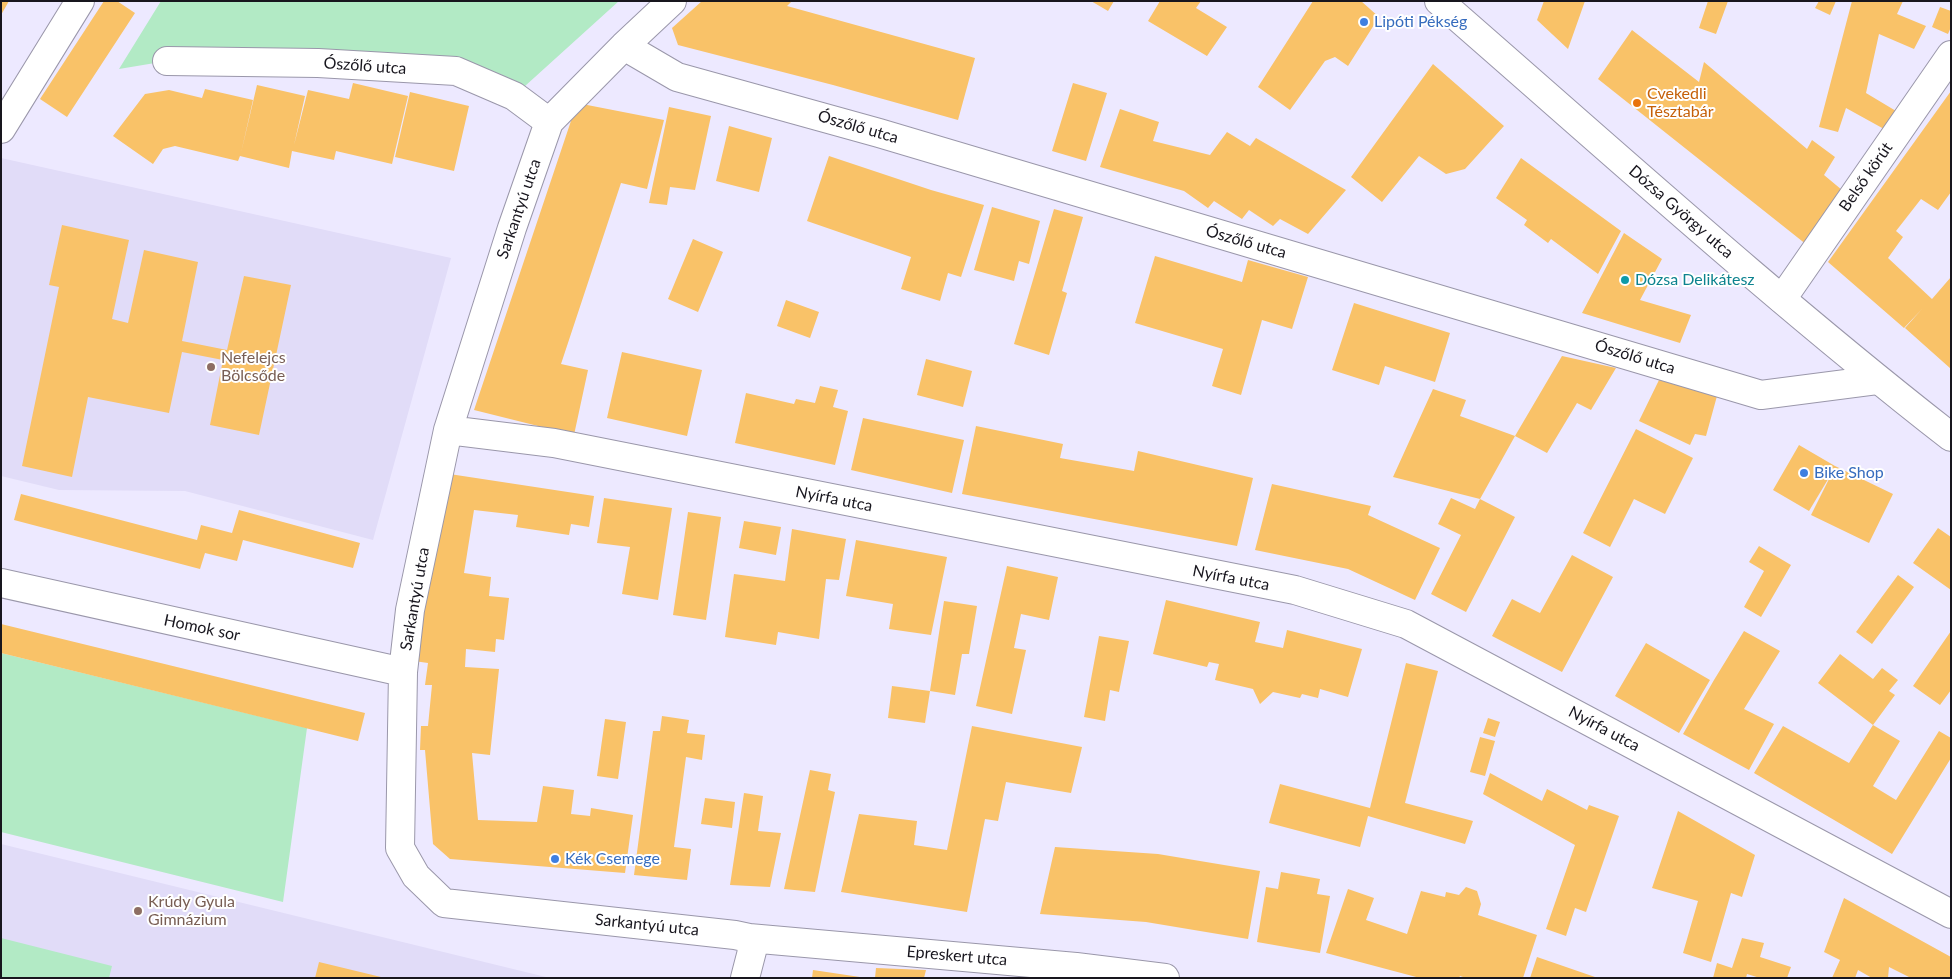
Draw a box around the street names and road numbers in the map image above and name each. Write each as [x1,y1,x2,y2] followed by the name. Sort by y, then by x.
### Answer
[323,54,407,78] street label: Ószőlő utca
[816,106,900,148] street label: Ószőlő utca
[1835,139,1897,215] street label: Belső körút
[493,156,545,262] street label: Sarkantyú utca
[1625,161,1737,263] street label: Dózsa György utca
[1204,221,1288,263] street label: Ószőlő utca
[1593,336,1677,378] street label: Ószőlő utca
[794,482,874,516] street label: Nyírfa utca
[396,546,434,652] street label: Sarkantyú utca
[1191,561,1271,595] street label: Nyírfa utca
[162,611,242,645] street label: Homok sor
[1565,702,1643,756] street label: Nyírfa utca
[594,910,700,940] street label: Sarkantyú utca
[906,942,1008,970] street label: Epreskert utca

